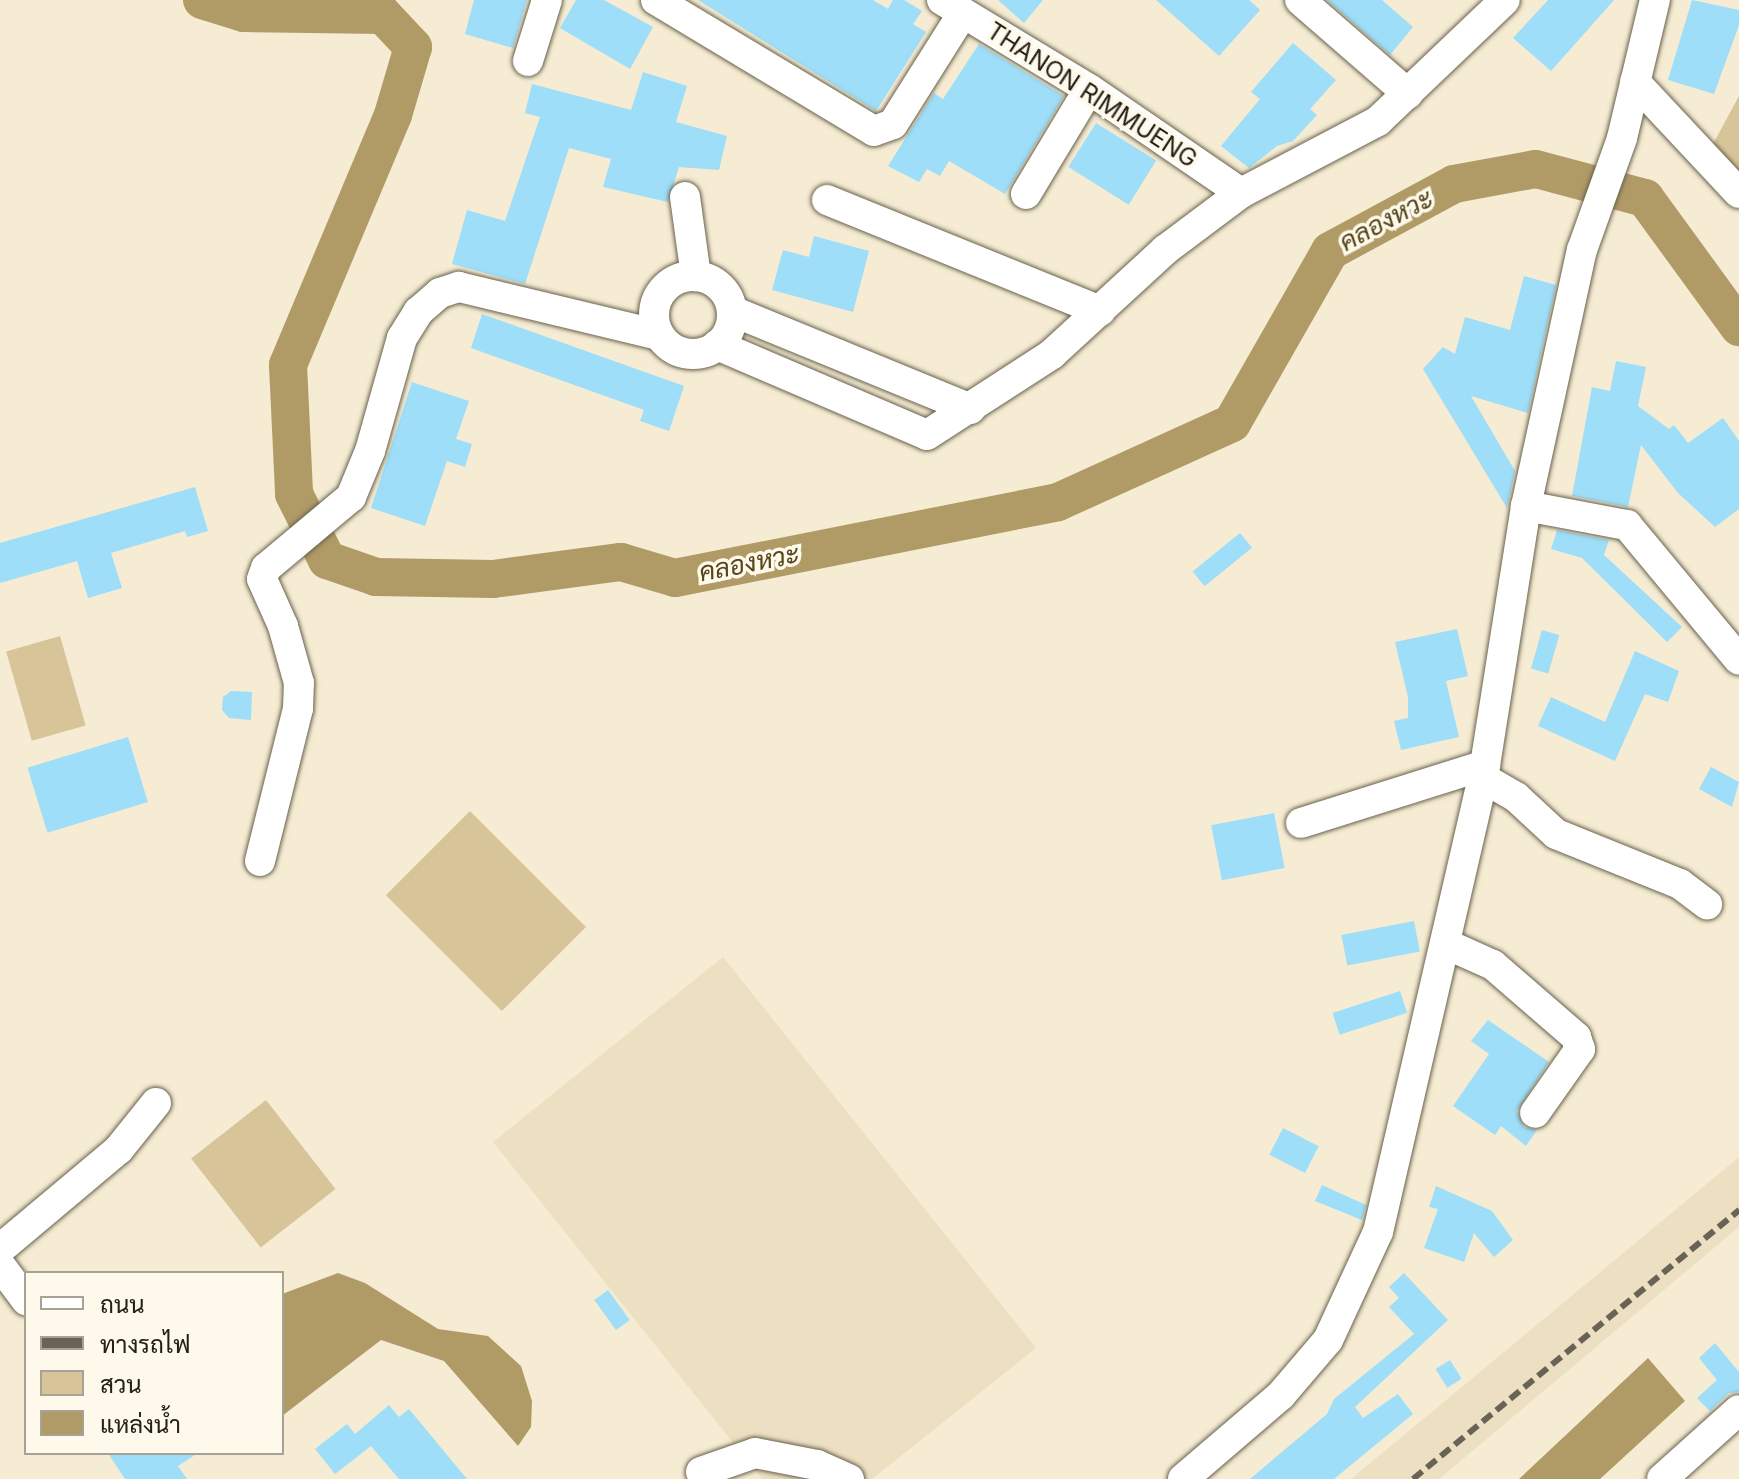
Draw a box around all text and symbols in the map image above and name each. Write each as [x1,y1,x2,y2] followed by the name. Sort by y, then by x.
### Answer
[982,16,1202,174] street label: THANON RIMMUENG
[1334,182,1438,258] water label: คลองหวะ
[696,538,802,588] water label: คลองหวะ
[24,1271,284,1455] legend
[100,1290,145,1319] text: ถนน
[100,1330,191,1359] text: ทางรถไฟ
[100,1370,142,1399] text: สวน
[100,1410,181,1439] text: แหล่งน้ำ

